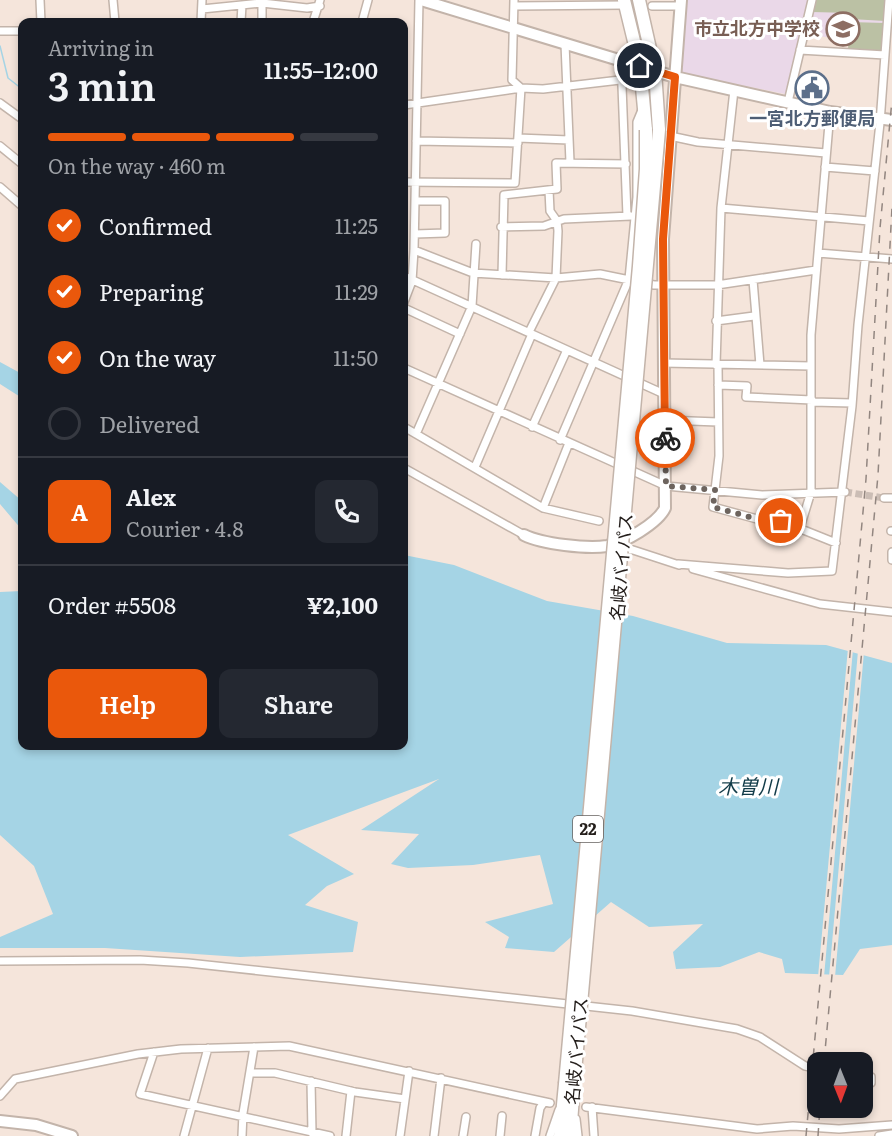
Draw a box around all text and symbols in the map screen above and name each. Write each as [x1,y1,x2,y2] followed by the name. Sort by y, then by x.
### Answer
[825,11,861,47] school or university icon: 市立北方中学校
[694,14,820,41] place label: 市立北方中学校
[48,32,154,62] text: Arriving in
[614,40,665,91] pin
[623,49,656,82] icon: home
[264,53,378,86] text: 11:55–12:00
[48,55,156,113] text: 3 min
[794,70,830,106] public building icon: 一宮北方郵便局
[749,104,875,131] place label: 一宮北方郵便局
[48,150,226,180] text: On the way · 460 m
[48,209,81,242] icon: check
[99,209,212,242] text: Confirmed
[335,210,378,240] text: 11:25
[48,275,81,308] icon: check
[99,275,203,308] text: Preparing
[335,276,378,306] text: 11:29
[48,341,81,374] icon: check
[99,341,216,374] text: On the way
[333,342,378,372] text: 11:50
[99,407,200,440] text: Delivered
[635,408,695,468] courier
[649,422,682,455] icon: bike
[126,480,176,513] text: Alex
[315,480,378,543] button: phone
[71,495,88,528] text: A
[755,495,806,546] pin
[764,504,797,537] icon: bag
[602,512,639,622] street label: 名岐バイパス
[126,513,243,543] text: Courier · 4.8
[48,588,176,621] text: Order #5508
[306,588,378,621] text: ¥2,100
[48,669,207,738] button: Help
[219,669,378,738] button: Share
[718,770,780,800] water label: 木曽川
[573,816,603,842] road number: 22
[557,996,594,1106] street label: 名岐バイパス
[807,1052,873,1118] north arrow
[807,1052,873,1118] map controls

